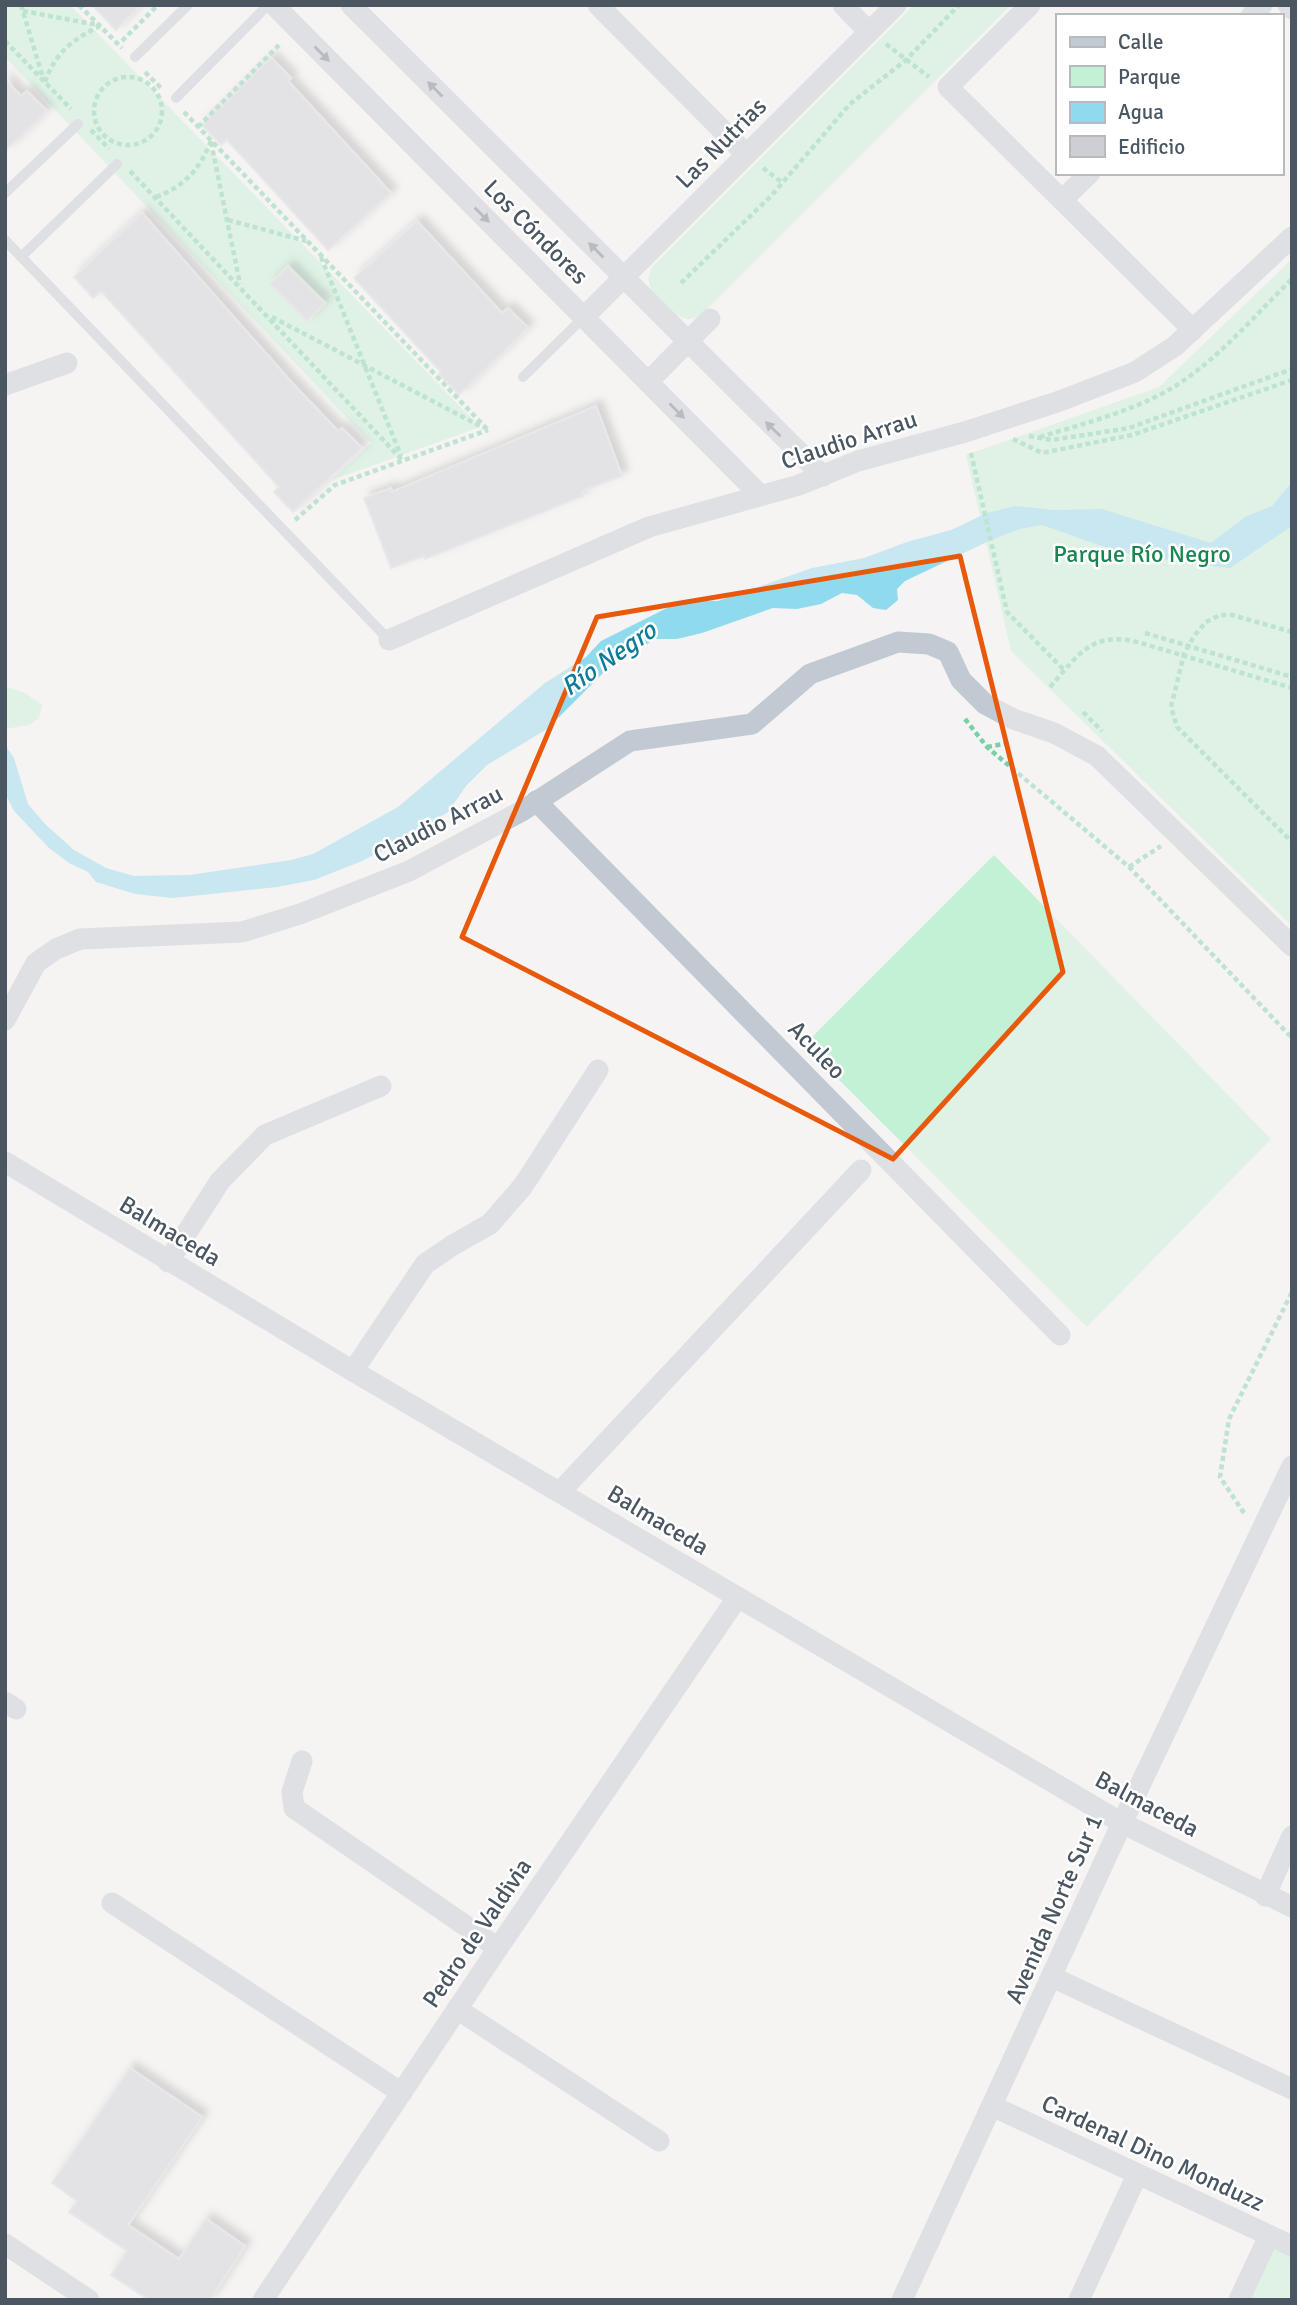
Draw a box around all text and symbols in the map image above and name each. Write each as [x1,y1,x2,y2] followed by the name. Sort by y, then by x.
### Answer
[1056,14,1283,175] legend
[1118,29,1164,55] text: Calle
[313,45,330,61] one-way arrow
[1118,64,1181,90] text: Parque
[428,81,444,98] one-way arrow
[669,91,773,195] street label: Las Nutrias
[1118,99,1164,125] text: Agua
[1118,134,1185,160] text: Edificio
[477,173,595,291] street label: Los Cóndores
[474,207,491,224] one-way arrow
[587,242,604,259] one-way arrow
[668,403,685,419] one-way arrow
[777,404,921,476] street label: Claudio Arrau
[766,421,782,438] one-way arrow
[1053,539,1231,569] park label: Parque Río Negro
[555,614,664,703] water label: Río Negro
[368,779,508,869] street label: Claudio Arrau
[782,1014,852,1086] street label: Aculeo
[114,1189,226,1273] street label: Balmaceda
[602,1478,714,1562] street label: Balmaceda
[1090,1764,1204,1844] street label: Balmaceda
[999,1810,1109,2008] street label: Avenida Norte Sur 1
[416,1853,538,2013] street label: Pedro de Valdivia
[1037,2088,1269,2218] street label: Cardenal Dino Monduzz

